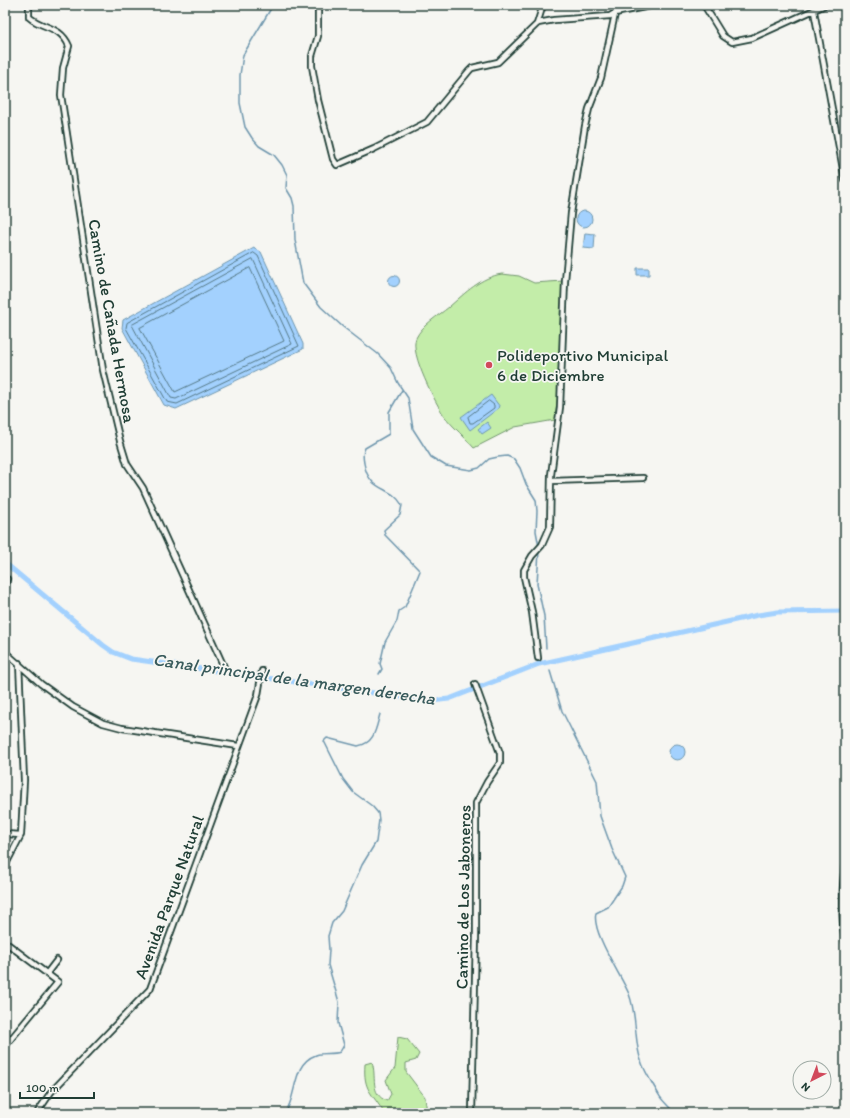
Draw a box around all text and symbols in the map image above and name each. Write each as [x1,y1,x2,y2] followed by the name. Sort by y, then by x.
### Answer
[84,218,140,425] street label: Camino de Cañada Hermosa
[497,345,668,385] place label: Polideportivo Municipal 6 de Diciembre
[484,360,494,370] marker: Polideportivo Municipal 6 de Diciembre
[151,648,437,710] water label: Canal principal de la margen derecha
[451,805,475,989] street label: Camino de Los Jaboneros
[130,812,208,982] street label: Avenida Parque Natural
[792,1060,832,1100] north arrow
[20,1074,94,1100] scale bar
[799,1080,813,1094] text: N
[26,1081,59,1095] text: 100 m

